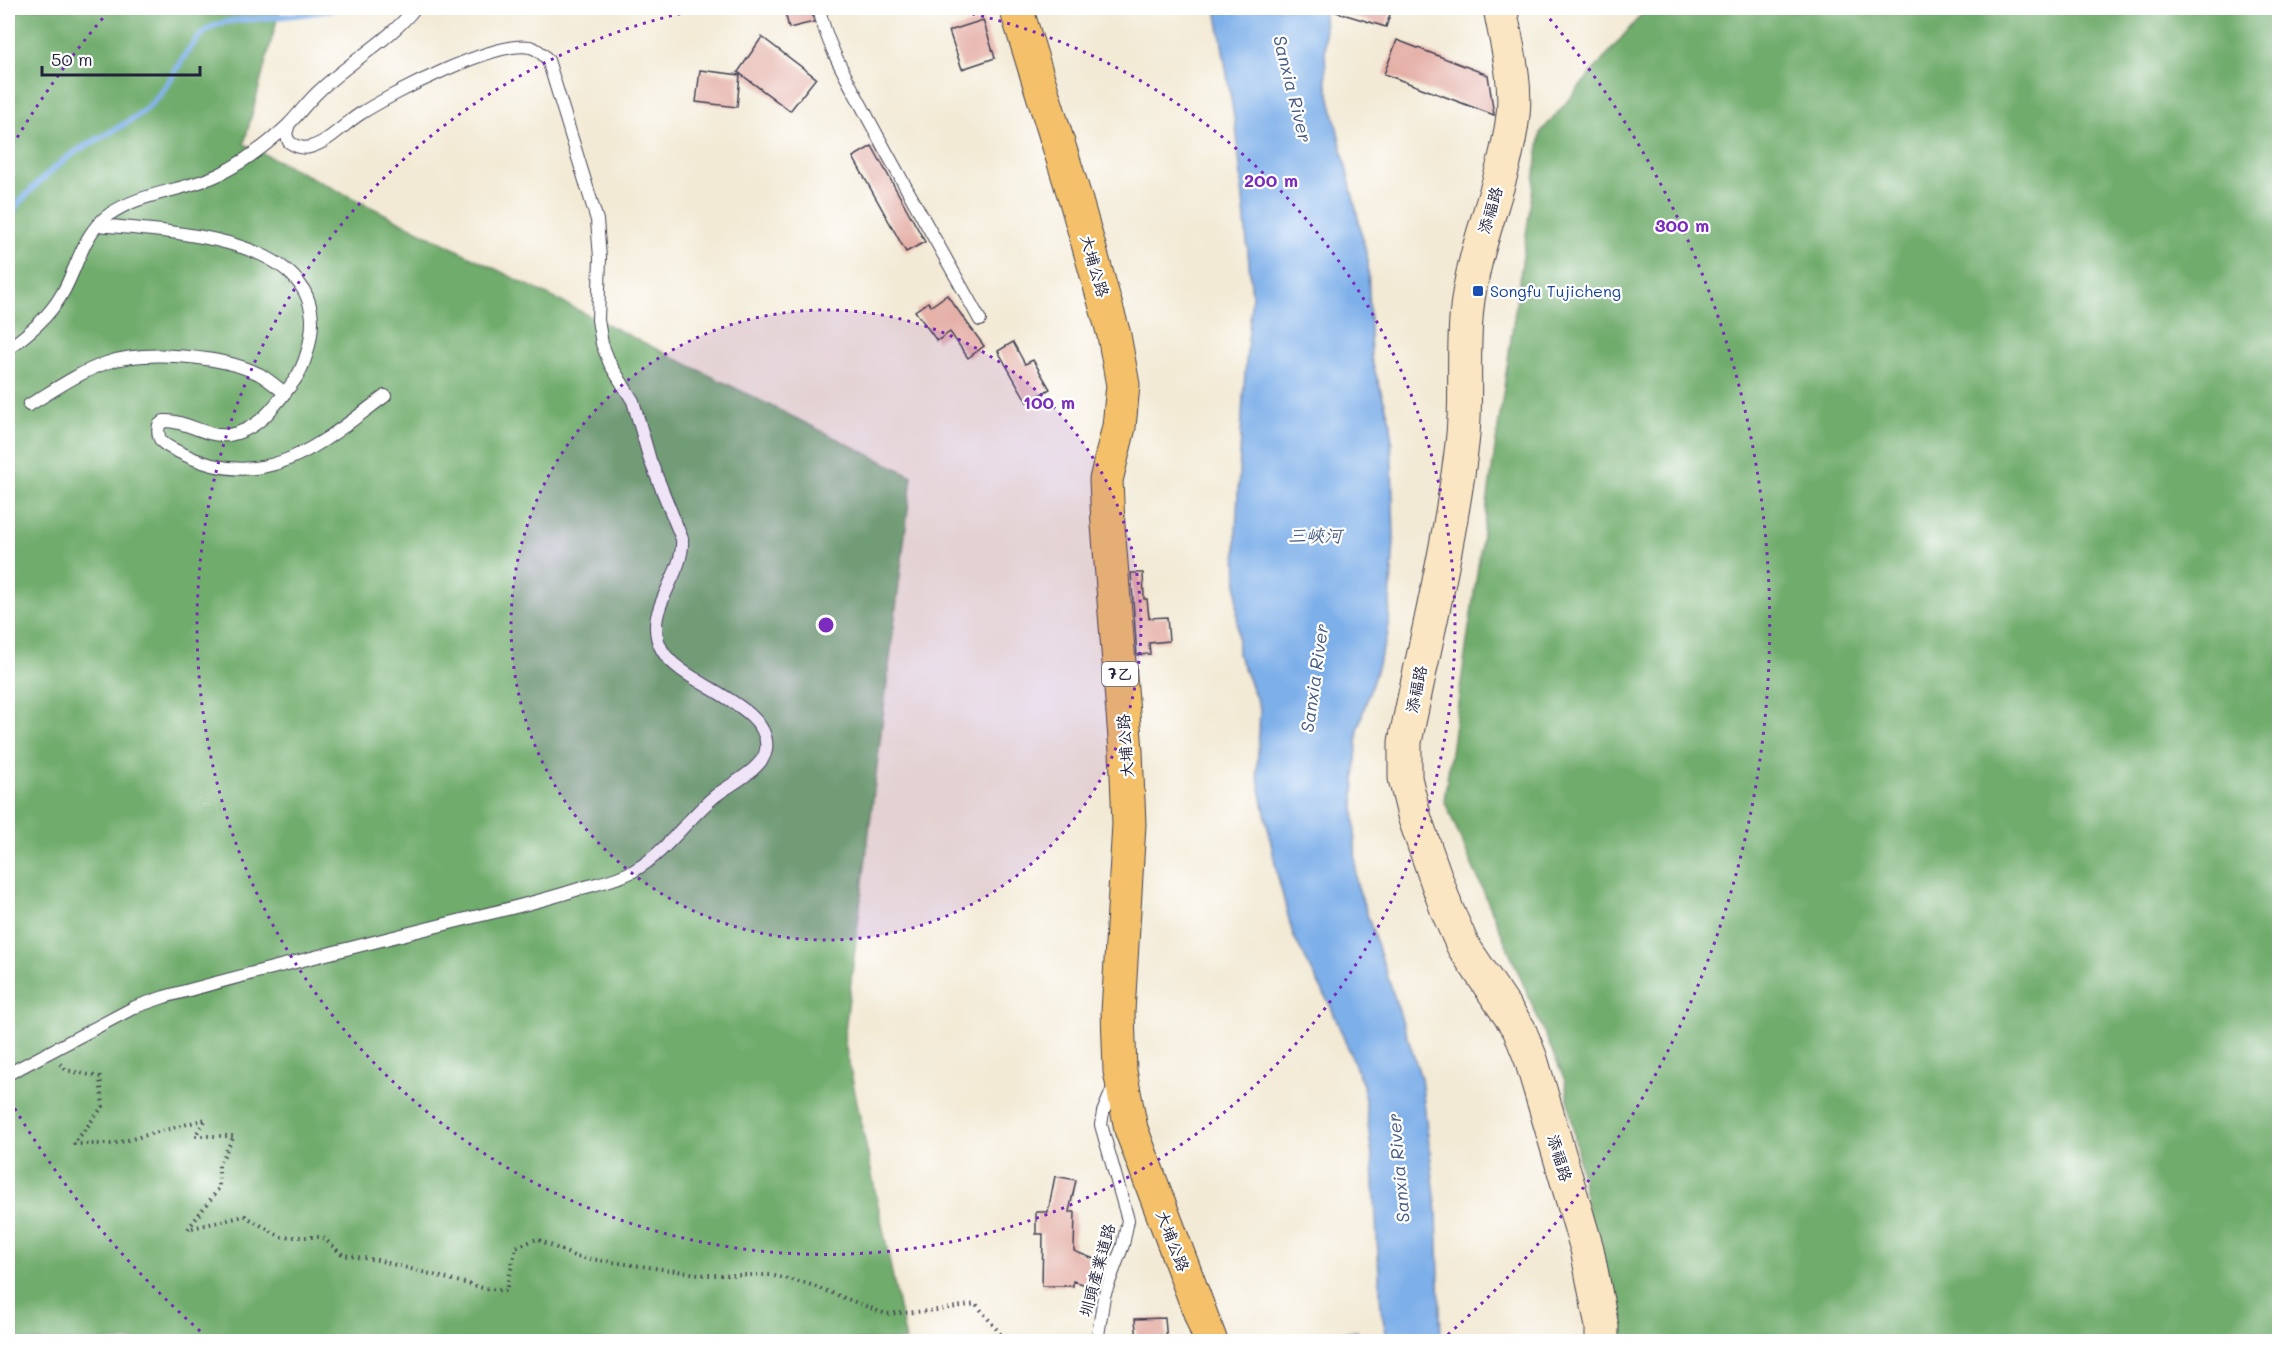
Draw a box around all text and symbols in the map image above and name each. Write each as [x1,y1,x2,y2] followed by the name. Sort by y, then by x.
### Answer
[1268,33,1318,145] water label: Sanxia River
[42,39,200,77] scale bar
[51,47,93,71] text: 50 m
[1244,168,1298,192] text: 200 m
[1472,184,1507,236] street label: 添福路
[1655,213,1709,237] text: 300 m
[1077,232,1114,300] street label: 大埔公路
[1490,280,1621,301] place label: Songfu Tujicheng
[1471,284,1485,298] marker: Songfu Tujicheng
[1023,390,1075,414] text: 100 m
[1288,523,1345,547] water label: 三峽河
[816,615,836,635] centre of rings
[1294,622,1334,734] water label: Sanxia River
[1102,662,1138,686] road number: 7乙
[1400,663,1431,715] street label: 添福路
[1112,713,1137,779] street label: 大埔公路
[1381,1112,1415,1224] water label: Sanxia River
[1543,1132,1578,1184] street label: 添福路
[1152,1207,1195,1274] street label: 大埔公路
[1074,1221,1119,1319] street label: 圳頭產業道路

